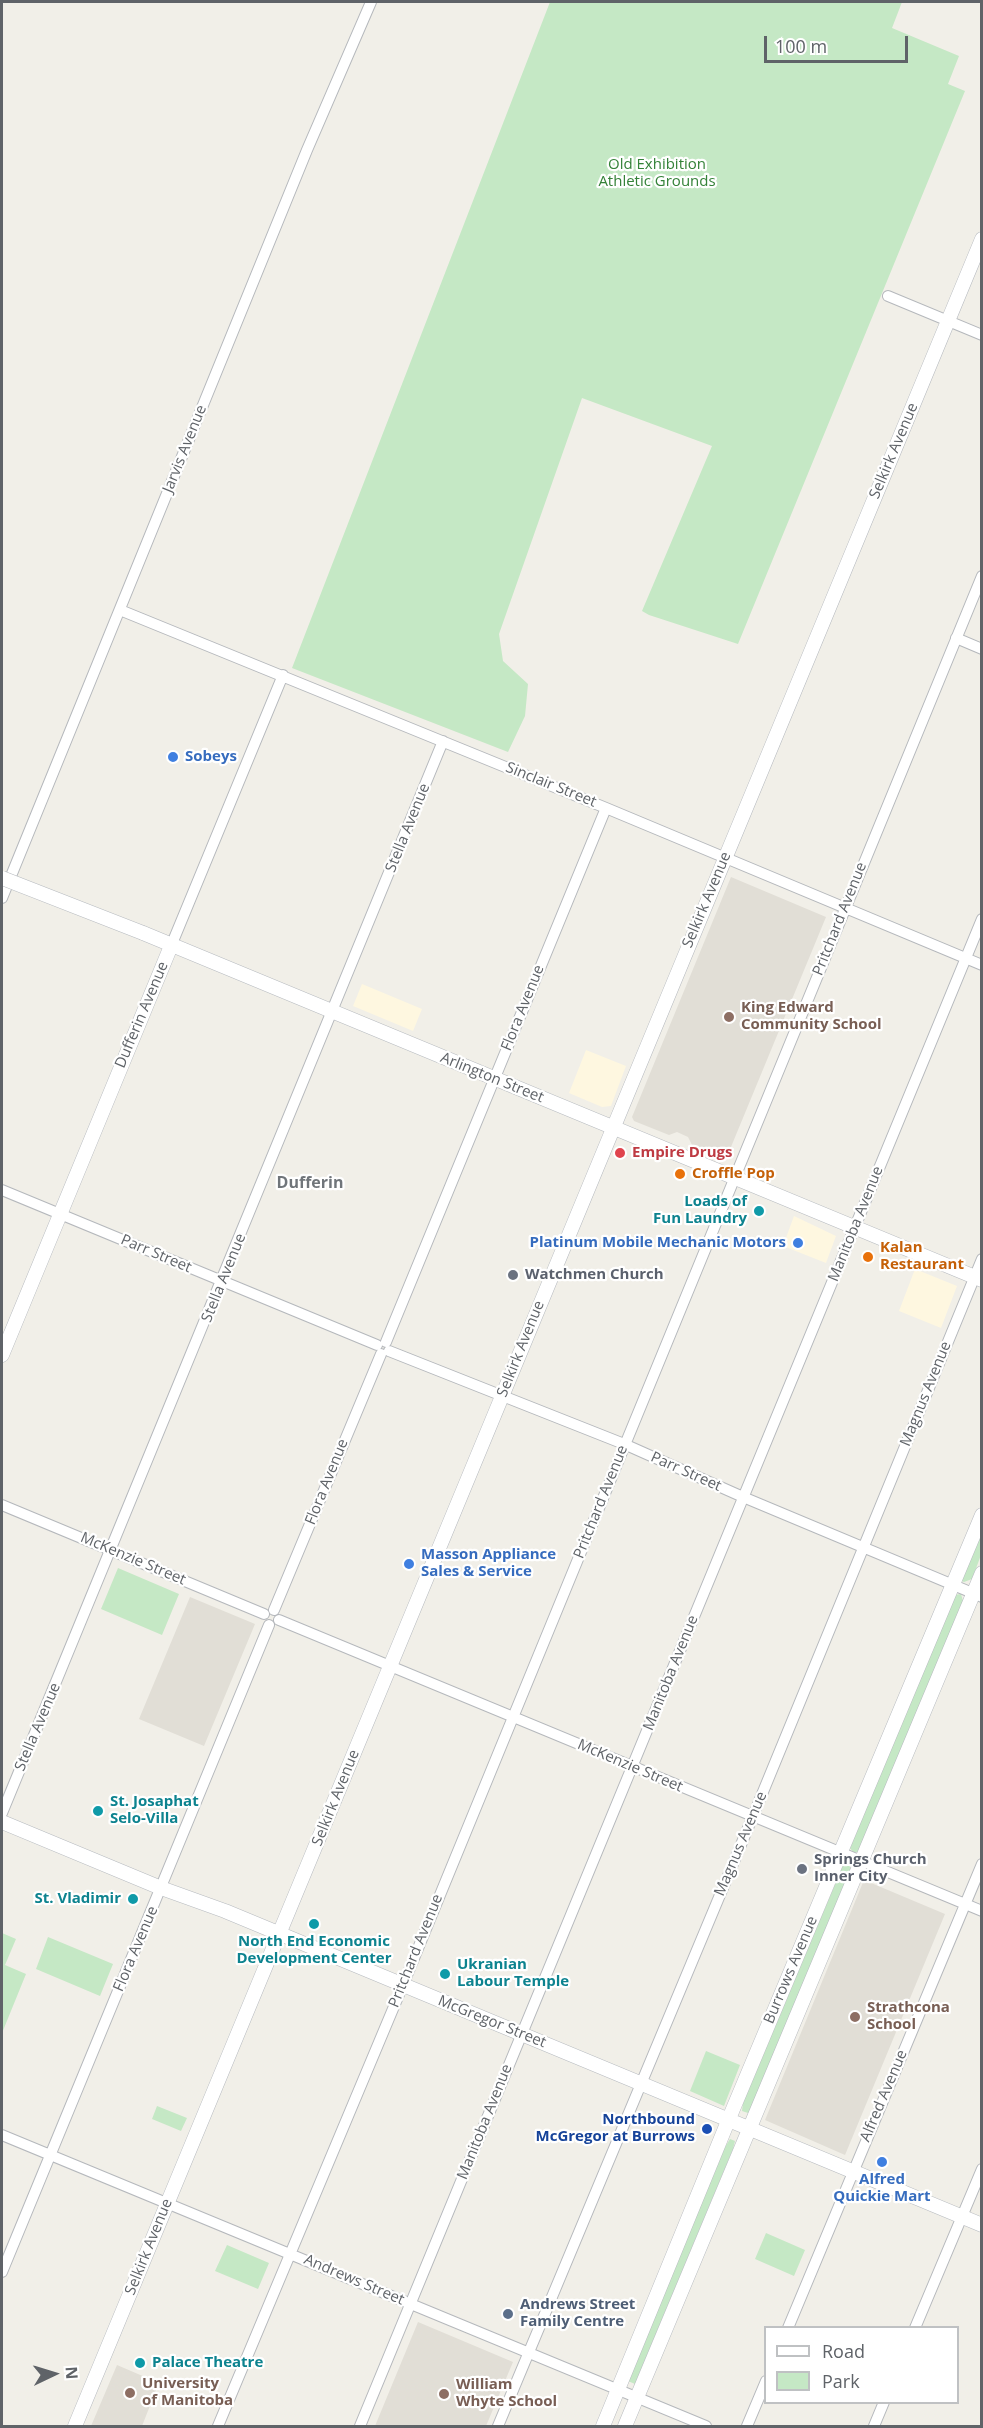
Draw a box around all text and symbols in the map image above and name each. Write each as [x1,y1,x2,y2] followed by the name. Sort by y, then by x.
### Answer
[767,24,911,62] scale bar
[775,34,827,58] text: 100 m
[598,156,716,191] park label: Old Exhibition Athletic Grounds
[866,400,922,502] street label: Selkirk Avenue
[159,402,211,496] street label: Jarvis Avenue
[185,748,237,766] place label: Sobeys
[166,750,180,764] marker: Sobeys
[503,759,599,811] street label: Sinclair Street
[382,781,434,875] street label: Stella Avenue
[679,849,735,951] street label: Selkirk Avenue
[809,860,871,978] street label: Pritchard Avenue
[111,959,173,1071] street label: Dufferin Avenue
[498,962,548,1054] street label: Flora Avenue
[741,999,882,1034] place label: King Edward Community School
[722,1010,736,1024] marker: King Edward Community School
[438,1049,546,1107] street label: Arlington Street
[632,1144,732,1162] place label: Empire Drugs
[613,1146,627,1160] marker: Empire Drugs
[825,1164,887,1284] street label: Manitoba Avenue
[692,1165,775,1183] place label: Croffle Pop
[673,1167,687,1181] marker: Croffle Pop
[277,1173,343,1193] district label: Dufferin
[653,1193,747,1228] place label: Loads of Fun Laundry
[752,1204,766,1218] marker: Loads of Fun Laundry
[118,1231,194,1277] street label: Parr Street
[198,1231,250,1325] street label: Stella Avenue
[529,1234,786,1252] place label: Platinum Mobile Mechanic Motors
[791,1236,805,1250] marker: Platinum Mobile Mechanic Motors
[880,1239,964,1274] place label: Kalan Restaurant
[861,1250,875,1264] marker: Kalan Restaurant
[525,1266,664,1284] place label: Watchmen Church
[506,1268,520,1282] marker: Watchmen Church
[494,1298,548,1400] street label: Selkirk Avenue
[897,1339,955,1449] street label: Magnus Avenue
[302,1436,352,1528] street label: Flora Avenue
[570,1443,632,1561] street label: Pritchard Avenue
[648,1448,724,1496] street label: Parr Street
[78,1529,188,1589] street label: McKenzie Street
[421,1546,556,1581] place label: Masson Appliance Sales & Service
[402,1557,416,1571] marker: Masson Appliance Sales & Service
[640,1613,702,1733] street label: Manitoba Avenue
[11,1680,65,1774] street label: Stella Avenue
[575,1736,685,1796] street label: McKenzie Street
[309,1747,363,1849] street label: Selkirk Avenue
[711,1789,771,1899] street label: Magnus Avenue
[110,1793,199,1828] place label: St. Josaphat Selo-Villa
[91,1804,105,1818] marker: St. Josaphat Selo-Villa
[814,1851,926,1886] place label: Springs Church Inner City
[795,1862,809,1876] marker: Springs Church Inner City
[34,1890,121,1908] place label: St. Vladimir
[126,1892,140,1906] marker: St. Vladimir
[385,1892,447,2010] street label: Pritchard Avenue
[110,1904,162,1994] street label: Flora Avenue
[760,1914,822,2026] street label: Burrows Avenue
[307,1917,321,1931] marker: North End Economic Development Center
[236,1933,392,1968] place label: North End Economic Development Center
[457,1956,569,1991] place label: Ukranian Labour Temple
[438,1967,452,1981] marker: Ukranian Labour Temple
[435,1992,549,2052] street label: McGregor Street
[867,1999,950,2034] place label: Strathcona School
[848,2010,862,2024] marker: Strathcona School
[857,2047,911,2145] street label: Alfred Avenue
[454,2062,516,2182] street label: Manitoba Avenue
[536,2111,695,2146] place label: Northbound McGregor at Burrows
[700,2122,714,2136] marker: Northbound McGregor at Burrows
[875,2155,889,2169] marker: Alfred Quickie Mart
[833,2171,931,2206] place label: Alfred Quickie Mart
[122,2196,176,2298] street label: Selkirk Avenue
[301,2251,407,2309] street label: Andrews Street
[520,2296,635,2331] place label: Andrews Street Family Centre
[501,2307,515,2321] marker: Andrews Street Family Centre
[764,2326,959,2404] legend
[822,2339,865,2363] text: Road
[24,2344,84,2404] north arrow
[152,2354,263,2372] place label: Palace Theatre
[133,2356,147,2370] marker: Palace Theatre
[61,2365,83,2380] text: N
[822,2369,860,2393] text: Park
[142,2375,233,2410] place label: University of Manitoba
[456,2376,557,2411] place label: William Whyte School
[123,2386,137,2400] marker: University of Manitoba
[437,2387,451,2401] marker: William Whyte School

